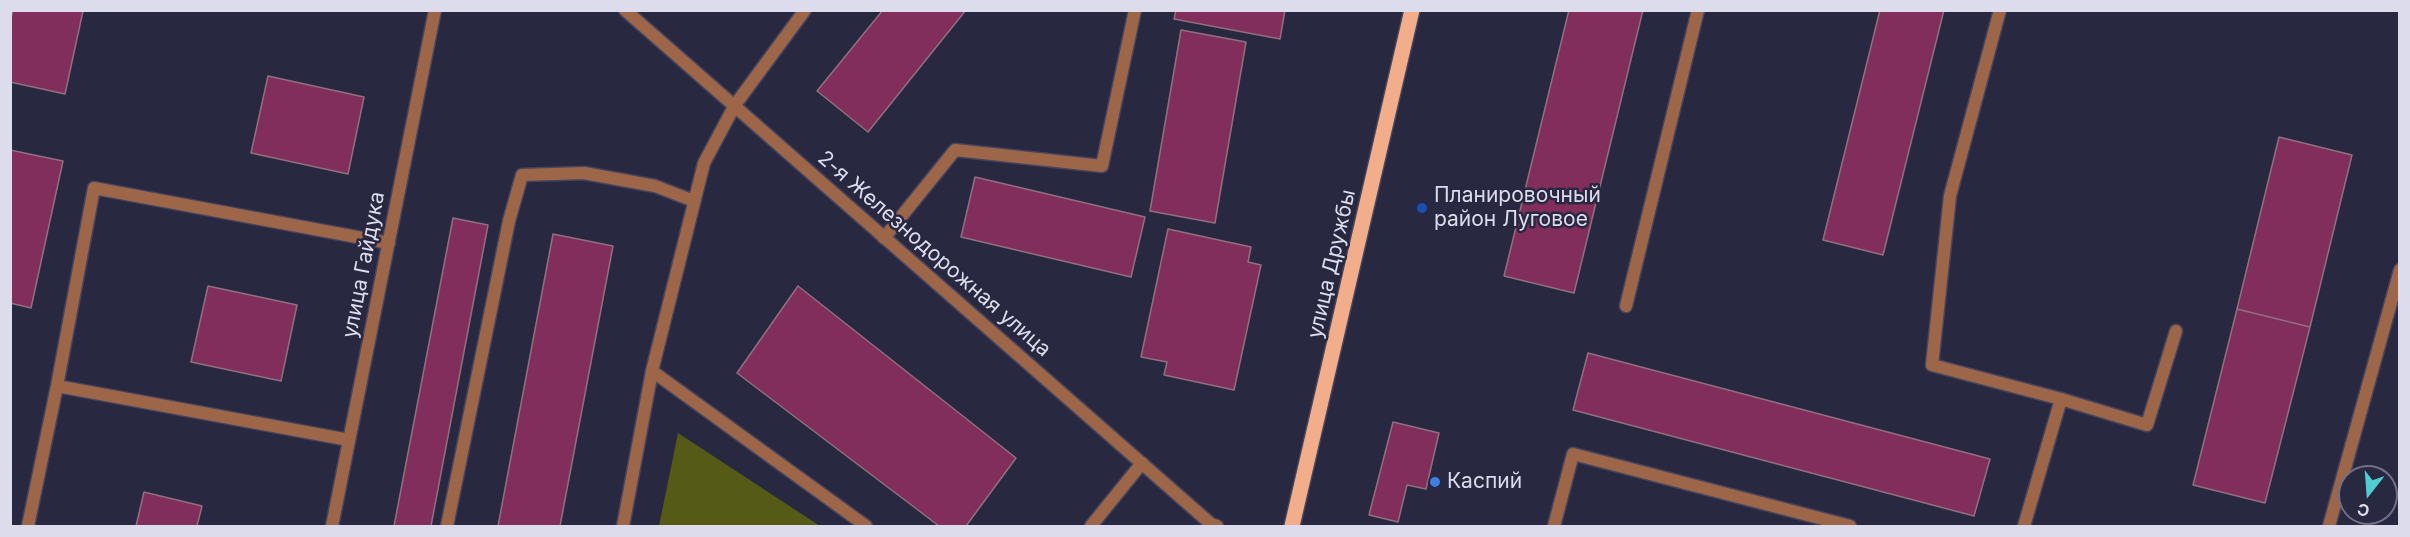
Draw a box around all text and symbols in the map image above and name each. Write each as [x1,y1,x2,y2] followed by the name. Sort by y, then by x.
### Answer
[812,146,1056,362] street label: 2-я Железнодорожная улица
[1434,183,1601,233] place label: Планировочный район Луговое
[1303,187,1361,341] street label: улица Дружбы
[337,190,391,340] street label: улица Гайдука
[1415,201,1429,215] marker: Планировочный район Луговое
[2338,465,2398,525] north arrow
[1447,469,1522,495] place label: Каспий
[1428,475,1442,489] marker: Каспий
[2355,499,2372,522] text: С

